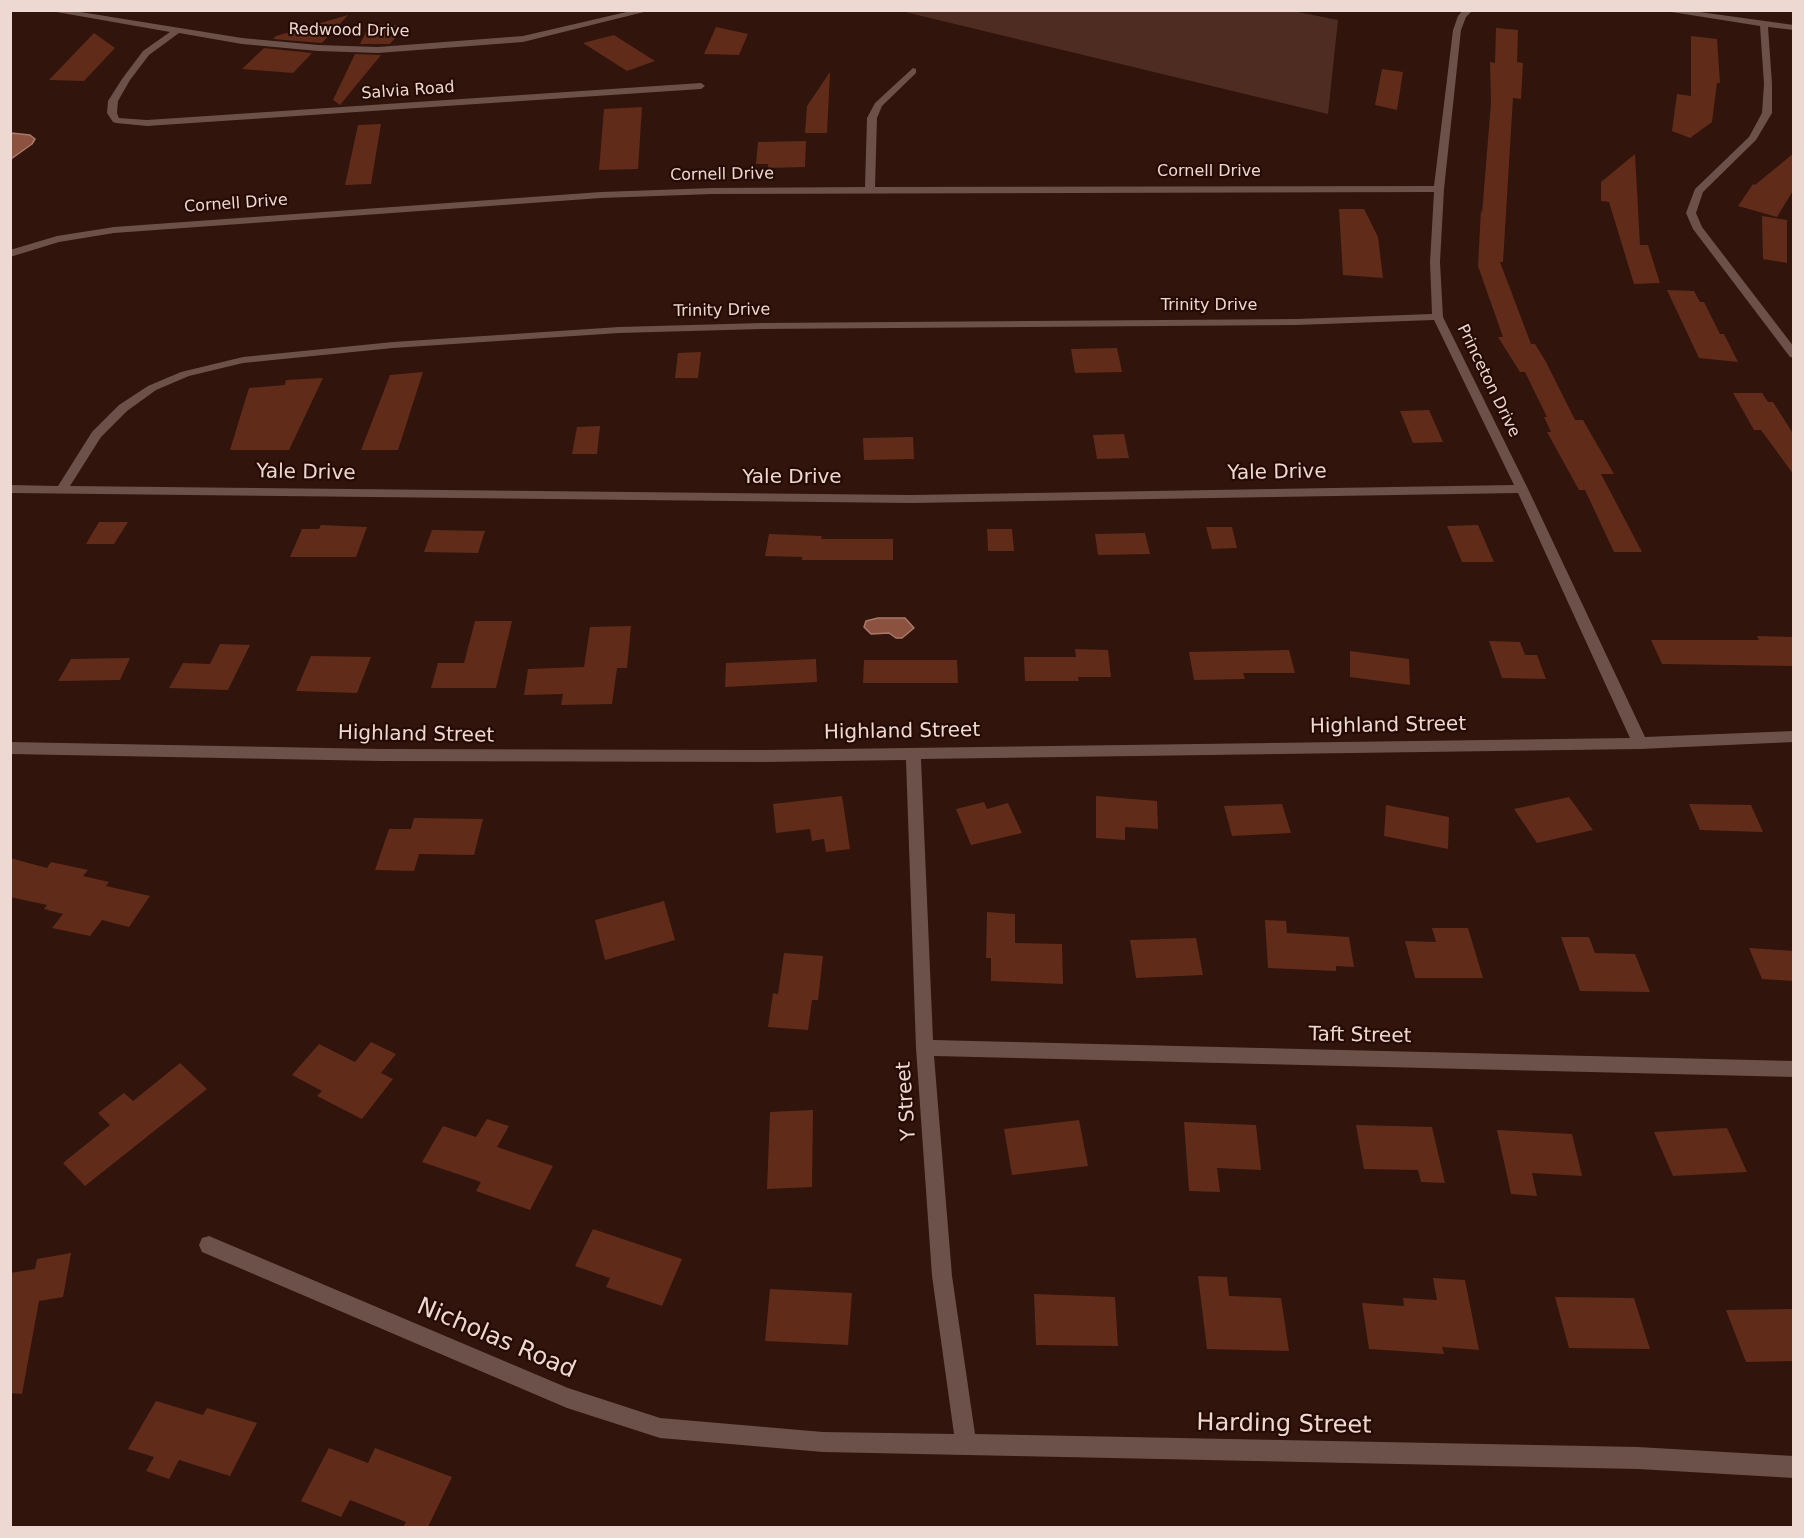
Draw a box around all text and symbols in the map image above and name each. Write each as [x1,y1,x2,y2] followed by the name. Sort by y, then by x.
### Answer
[288,20,410,42] street label: Redwood Drive
[361,78,455,104] street label: Salvia Road
[1157,162,1261,182] street label: Cornell Drive
[670,164,774,186] street label: Cornell Drive
[184,191,288,217] street label: Cornell Drive
[1161,296,1257,316] street label: Trinity Drive
[674,301,770,321] street label: Trinity Drive
[1452,321,1524,441] street label: Princeton Drive
[256,460,356,486] street label: Yale Drive
[1227,460,1327,486] street label: Yale Drive
[742,466,842,490] street label: Yale Drive
[1310,713,1466,739] street label: Highland Street
[824,719,980,745] street label: Highland Street
[338,722,494,748] street label: Highland Street
[1308,1023,1412,1049] street label: Taft Street
[892,1061,922,1141] street label: Y Street
[412,1293,580,1385] street label: Nicholas Road
[1196,1409,1372,1441] street label: Harding Street

